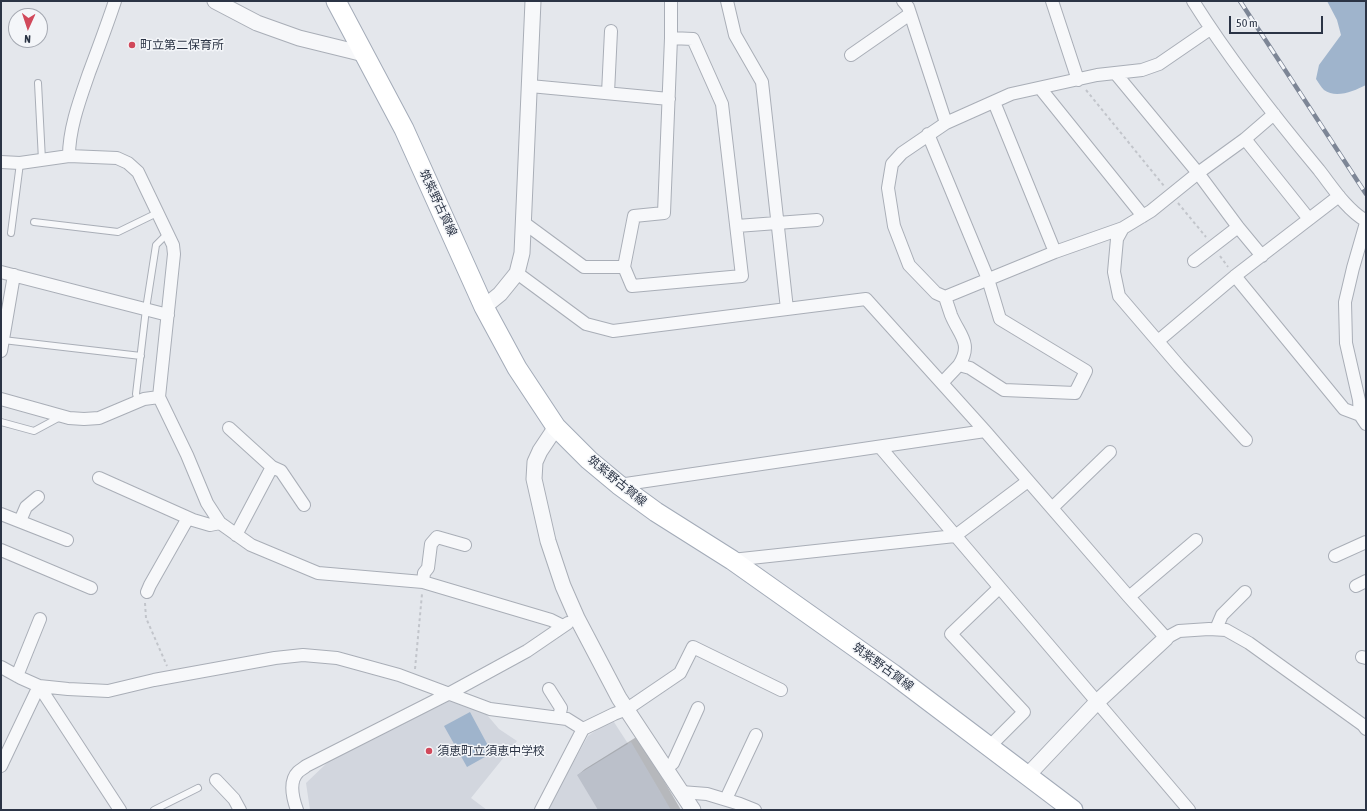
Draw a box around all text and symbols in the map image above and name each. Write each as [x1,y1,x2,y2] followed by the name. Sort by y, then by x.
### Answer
[8,8,48,48] north arrow
[1231,8,1325,34] scale bar
[1236,16,1258,30] text: 50 m
[24,33,31,45] text: N
[140,38,224,52] place label: 町立第二保育所
[127,40,137,50] marker: 町立第二保育所
[416,167,460,239] street label: 筑紫野古賀線
[584,453,650,509] street label: 筑紫野古賀線
[850,640,916,694] street label: 筑紫野古賀線
[437,744,545,758] place label: 須恵町立須恵中学校
[424,746,434,756] marker: 須恵町立須恵中学校

